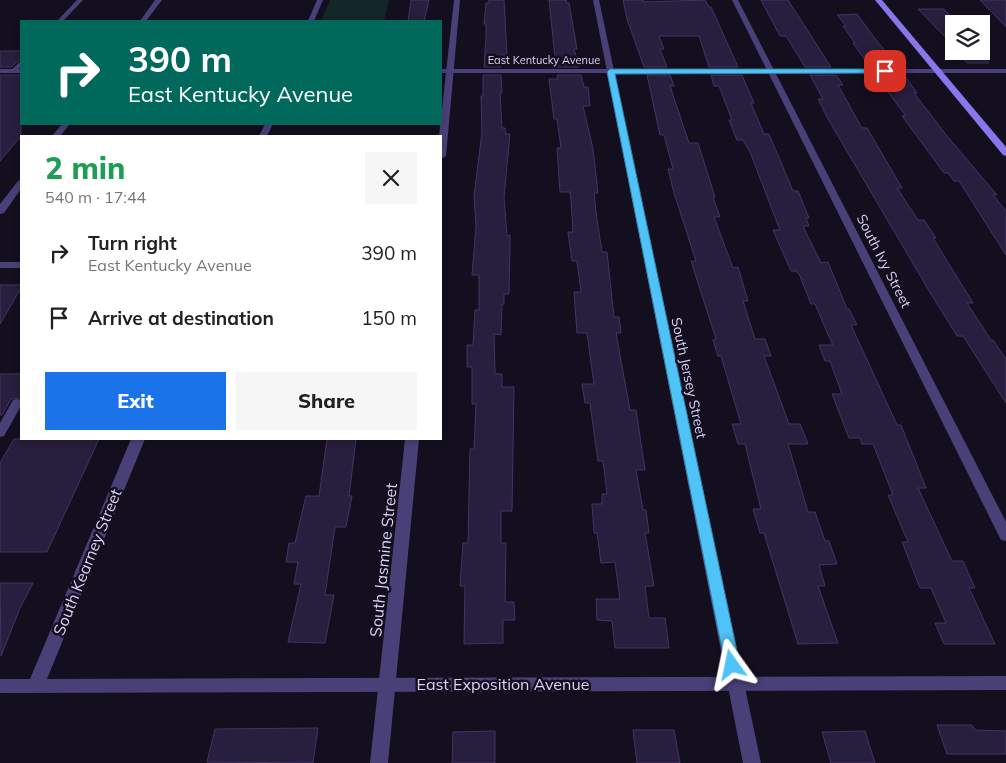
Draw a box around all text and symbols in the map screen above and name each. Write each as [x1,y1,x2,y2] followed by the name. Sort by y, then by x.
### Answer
[945,15,990,60] map controls
[945,15,990,60] button: layers
[128,37,232,81] text: 390 m
[45,40,110,105] icon: right
[864,50,906,92] pin
[488,53,600,67] street label: East Kentucky Avenue
[871,57,899,85] icon: arrive
[128,80,353,108] text: East Kentucky Avenue
[45,149,125,187] text: 2 min
[365,152,417,204] button: close
[45,187,146,207] text: 540 m · 17:44
[853,211,915,311] street label: South Ivy Street
[88,231,177,255] text: Turn right
[45,239,73,267] icon: right
[361,241,417,265] text: 390 m
[88,255,252,275] text: East Kentucky Avenue
[45,304,73,332] icon: arrive
[88,306,274,330] text: Arrive at destination
[361,306,417,330] text: 150 m
[667,316,711,440] street label: South Jersey Street
[45,372,226,430] button: Exit
[236,372,417,430] button: Share
[365,482,401,638] street label: South Jasmine Street
[48,485,126,638] street label: South Kearney Street
[705,638,757,690] position arrow
[417,674,589,694] street label: East Exposition Avenue

